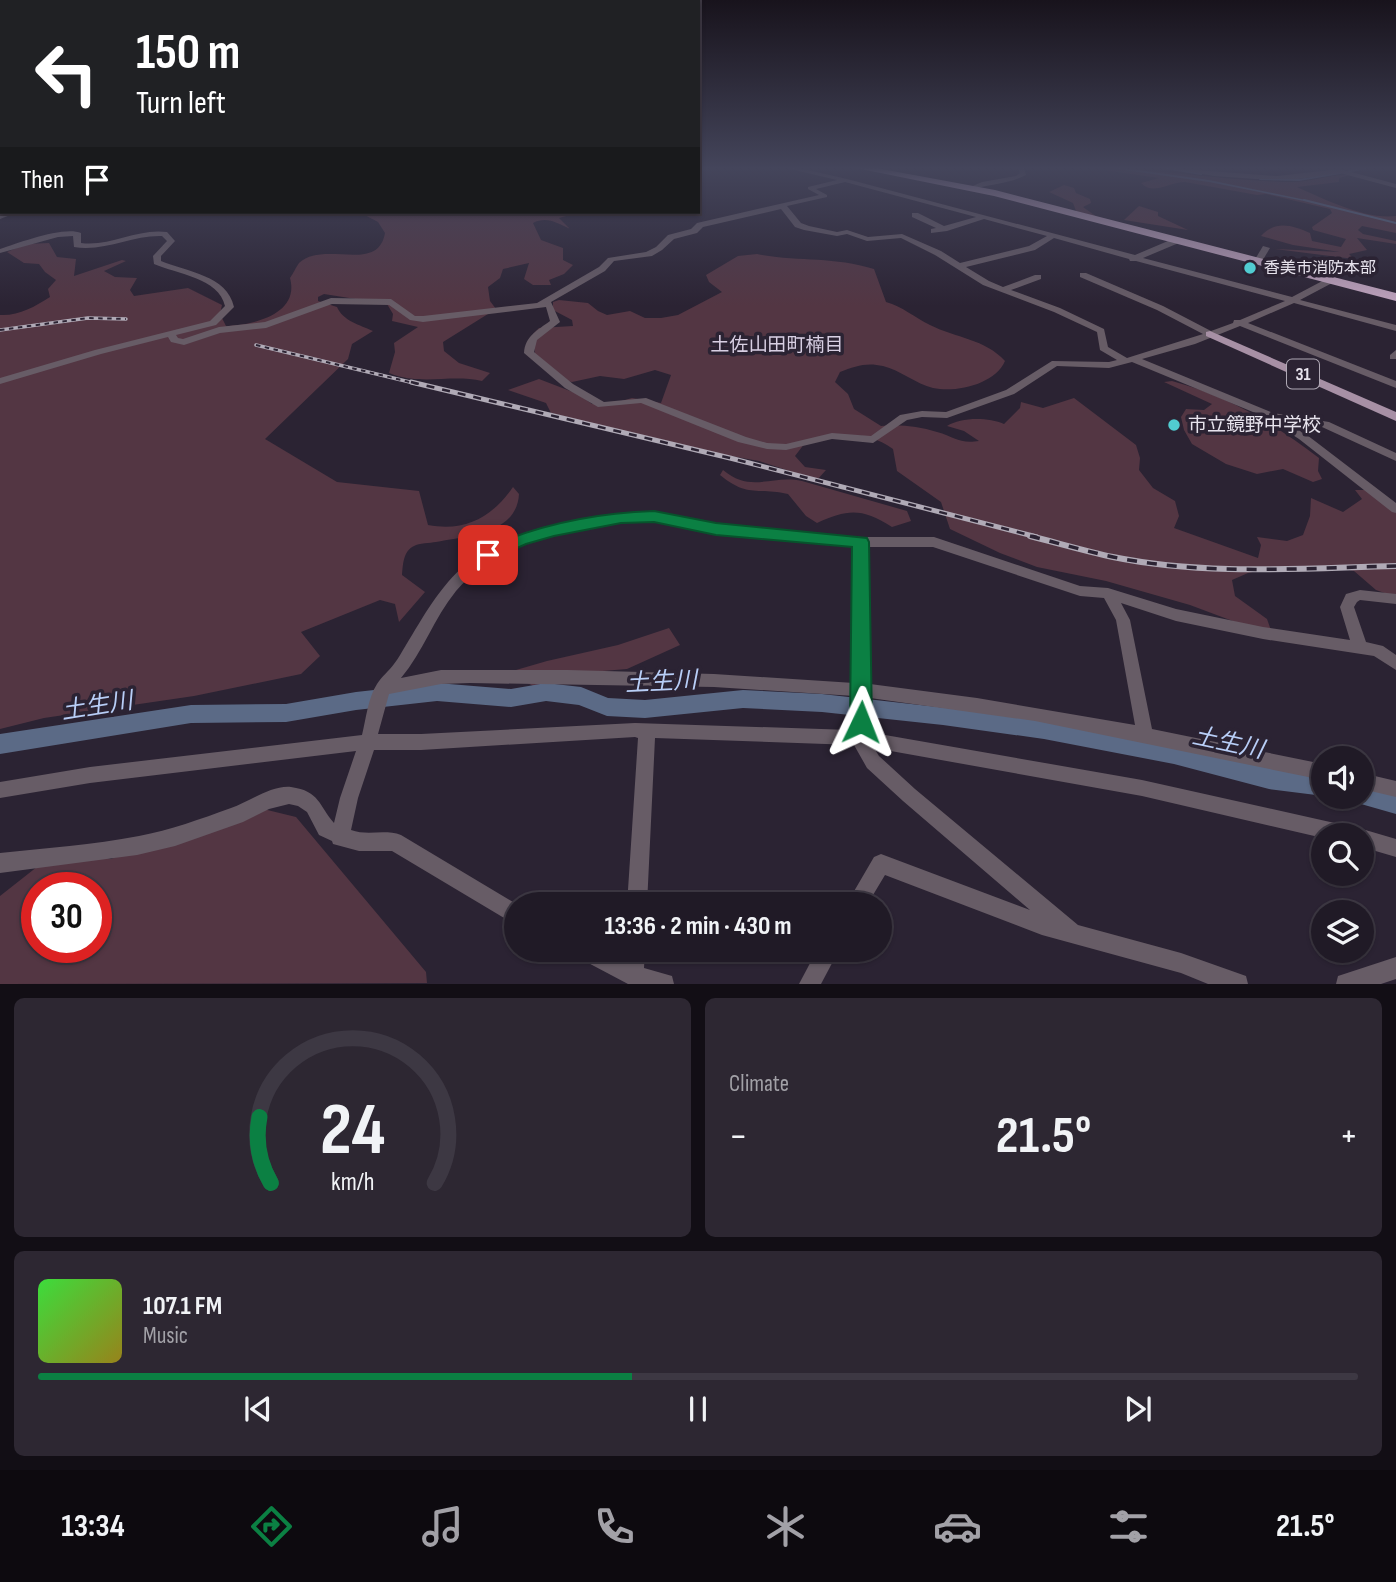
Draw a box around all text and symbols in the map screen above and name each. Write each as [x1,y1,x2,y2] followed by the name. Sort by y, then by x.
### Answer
[136,24,240,83] text: 150 m
[21,28,112,119] icon: left
[136,84,226,123] text: Turn left
[78,161,116,199] icon: arrive
[21,165,64,196] text: Then
[1264,259,1376,278] place label: 香美市消防本部
[1242,260,1258,276] marker: 香美市消防本部
[710,334,844,357] district label: 土佐山田町楠目
[1287,360,1319,388] road number: 31
[1188,414,1321,437] place label: 市立鏡野中学校
[1166,417,1182,433] marker: 市立鏡野中学校
[458,525,518,585] pin
[469,536,507,574] icon: arrive
[624,665,701,698] water label: 土生川
[824,685,898,759] position arrow
[59,686,138,726] water label: 土生川
[1190,721,1269,765] water label: 土生川
[1311,746,1374,963] map controls
[1311,746,1374,809] button: sound
[1311,823,1374,886] button: search
[21,872,112,963] speed limit sign: 30
[1311,900,1374,963] button: layers
[604,911,792,942] text: 13:36 · 2 min · 430 m
[729,1070,789,1098] text: Climate
[320,1088,385,1176] text: 24
[996,1105,1091,1168] text: 21.5°
[729,1114,748,1159] text: −
[1339,1114,1358,1159] text: +
[331,1167,374,1198] text: km/h
[143,1291,222,1322] text: 107.1 FM
[143,1322,188,1350] text: Music
[239,1390,277,1428] icon: previous
[679,1390,717,1428] icon: pause
[1119,1390,1157,1428] icon: next
[247,1502,296,1551] icon: directions
[418,1502,467,1551] icon: music
[590,1502,639,1551] icon: phone
[761,1502,810,1551] icon: climate
[933,1502,982,1551] icon: car
[1104,1502,1153,1551] icon: filters
[61,1507,125,1546] text: 13:34
[1276,1507,1335,1546] text: 21.5°

